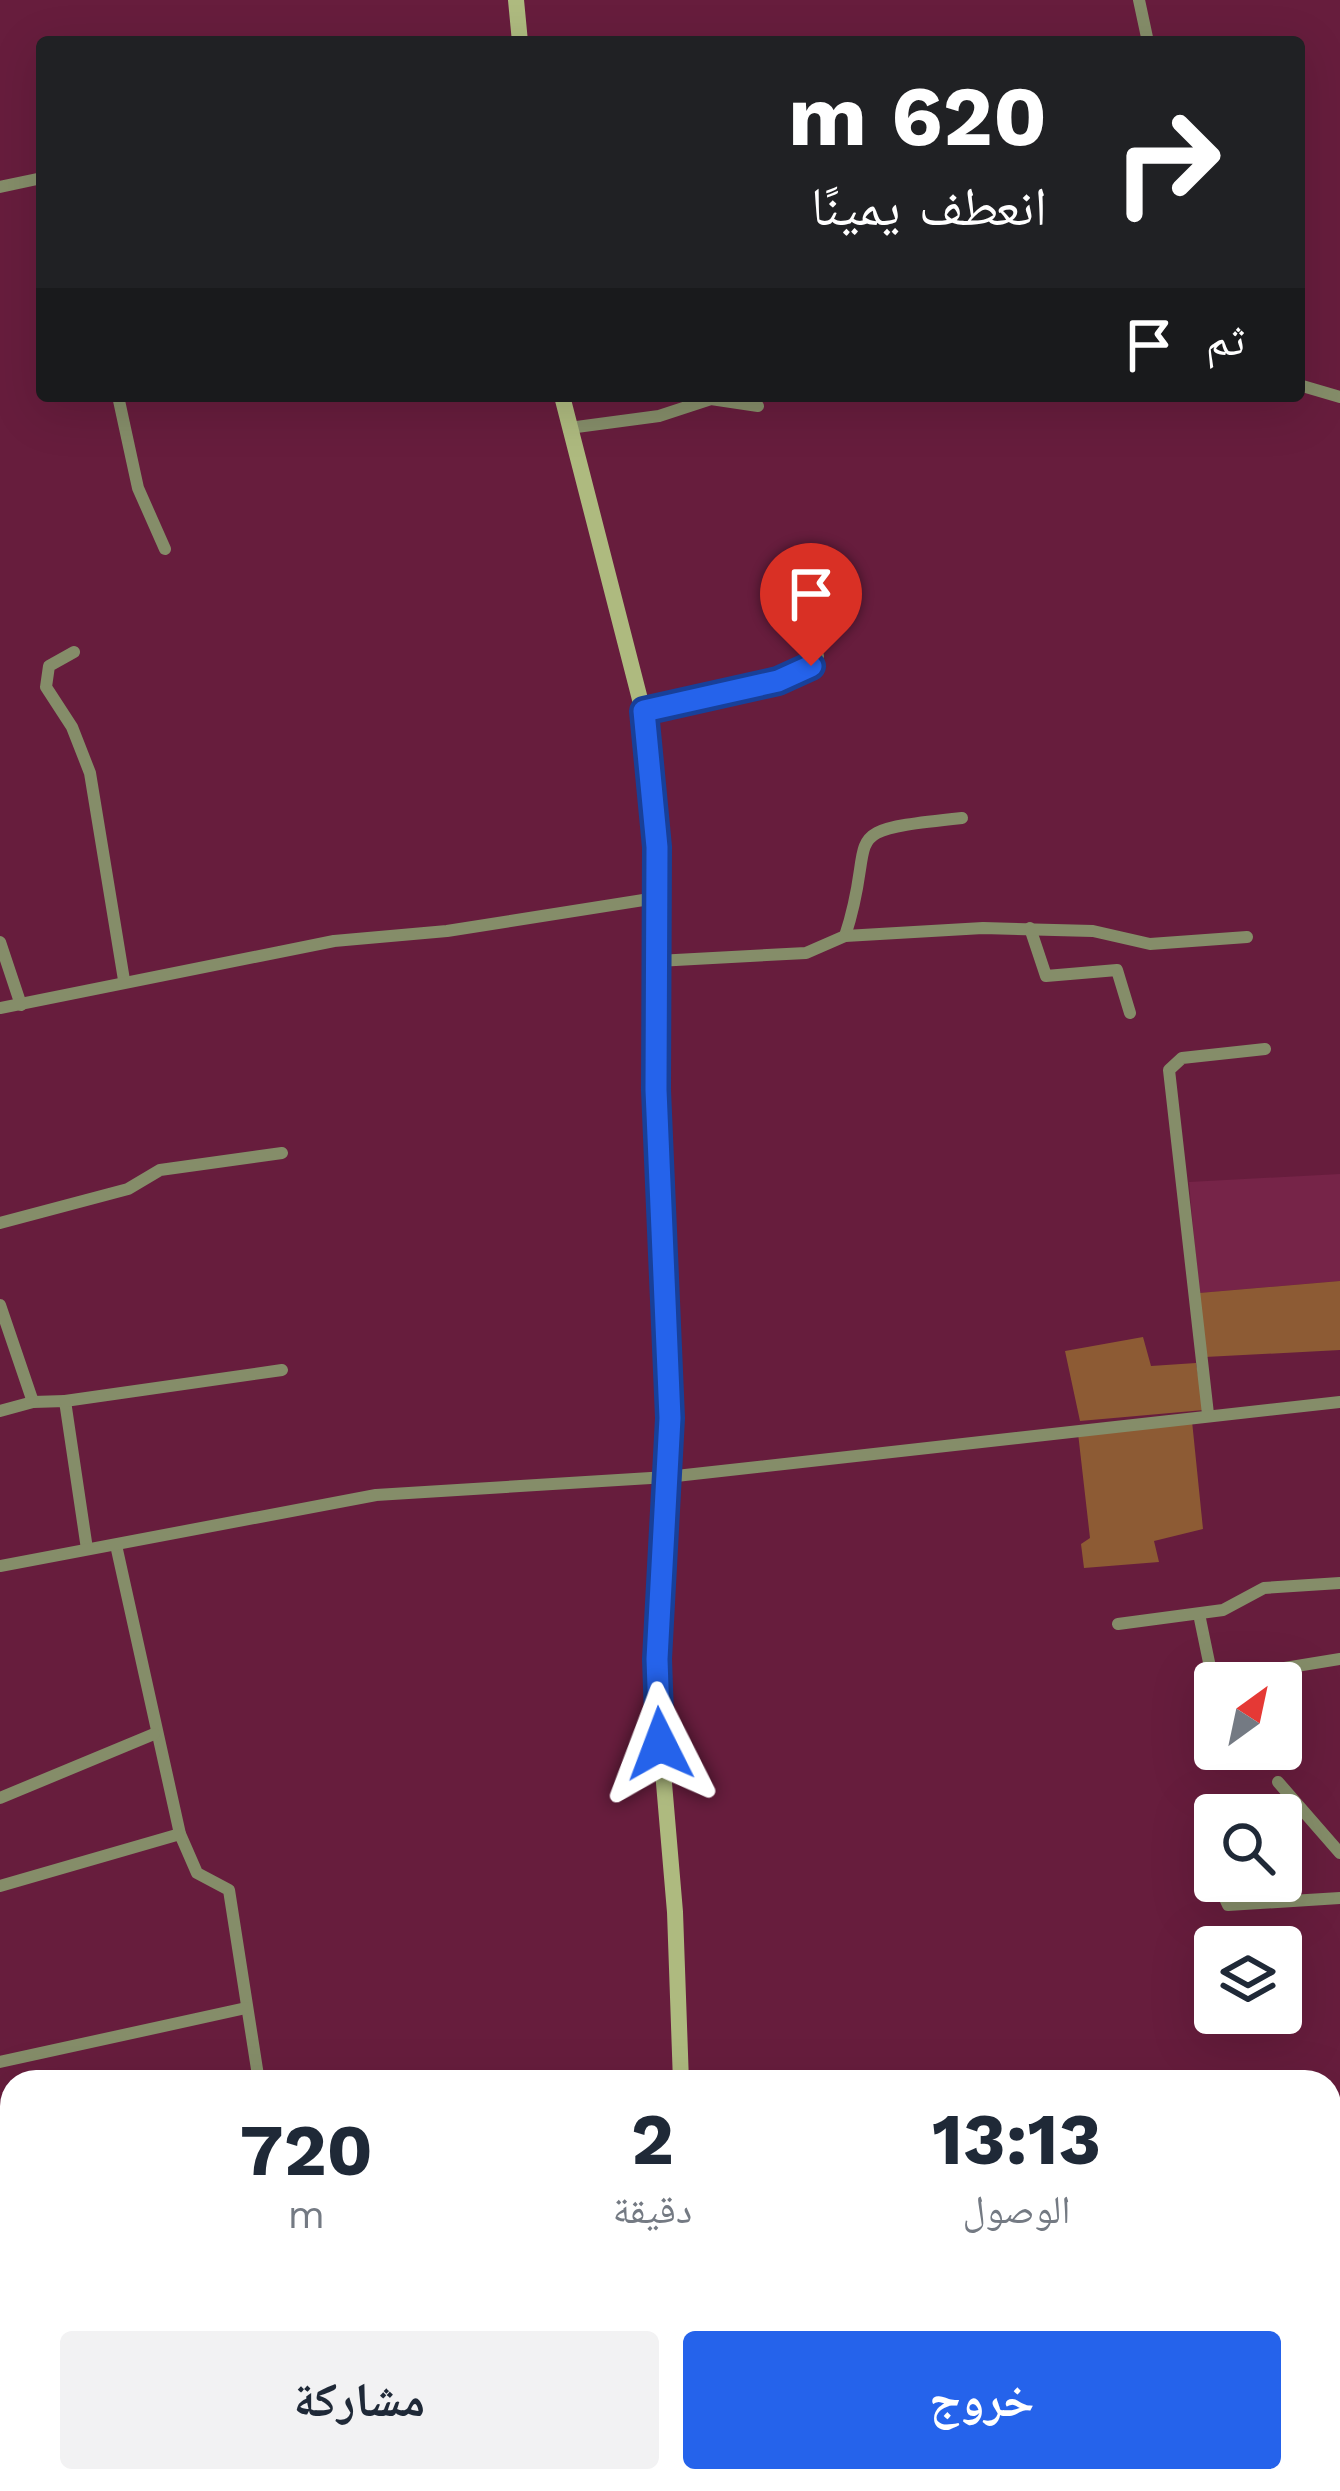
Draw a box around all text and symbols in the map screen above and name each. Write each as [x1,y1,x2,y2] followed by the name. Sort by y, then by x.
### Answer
[788,67,1047,165] text: 620 m
[1089,84,1245,240] icon: right
[811,175,1047,238] text: انعطف يمينًا
[1116,312,1182,378] icon: arrive
[1206,313,1245,366] text: ثم
[760,543,862,666] pin
[778,561,844,627] icon: arrive
[1194,1662,1302,1770] north arrow
[1194,1662,1302,2034] map controls
[597,1681,723,1807] position arrow
[1194,1794,1302,1902] button: search
[1194,1926,1302,2034] button: layers
[631,2097,674,2181] text: 2
[932,2097,1101,2181] text: 13:13
[240,2108,373,2192] text: 720
[613,2187,692,2232] text: دقيقة
[963,2187,1071,2232] text: الوصول
[288,2192,325,2237] text: m
[60,2331,659,2469] button: مشاركة
[683,2331,1281,2469] button: خروج

